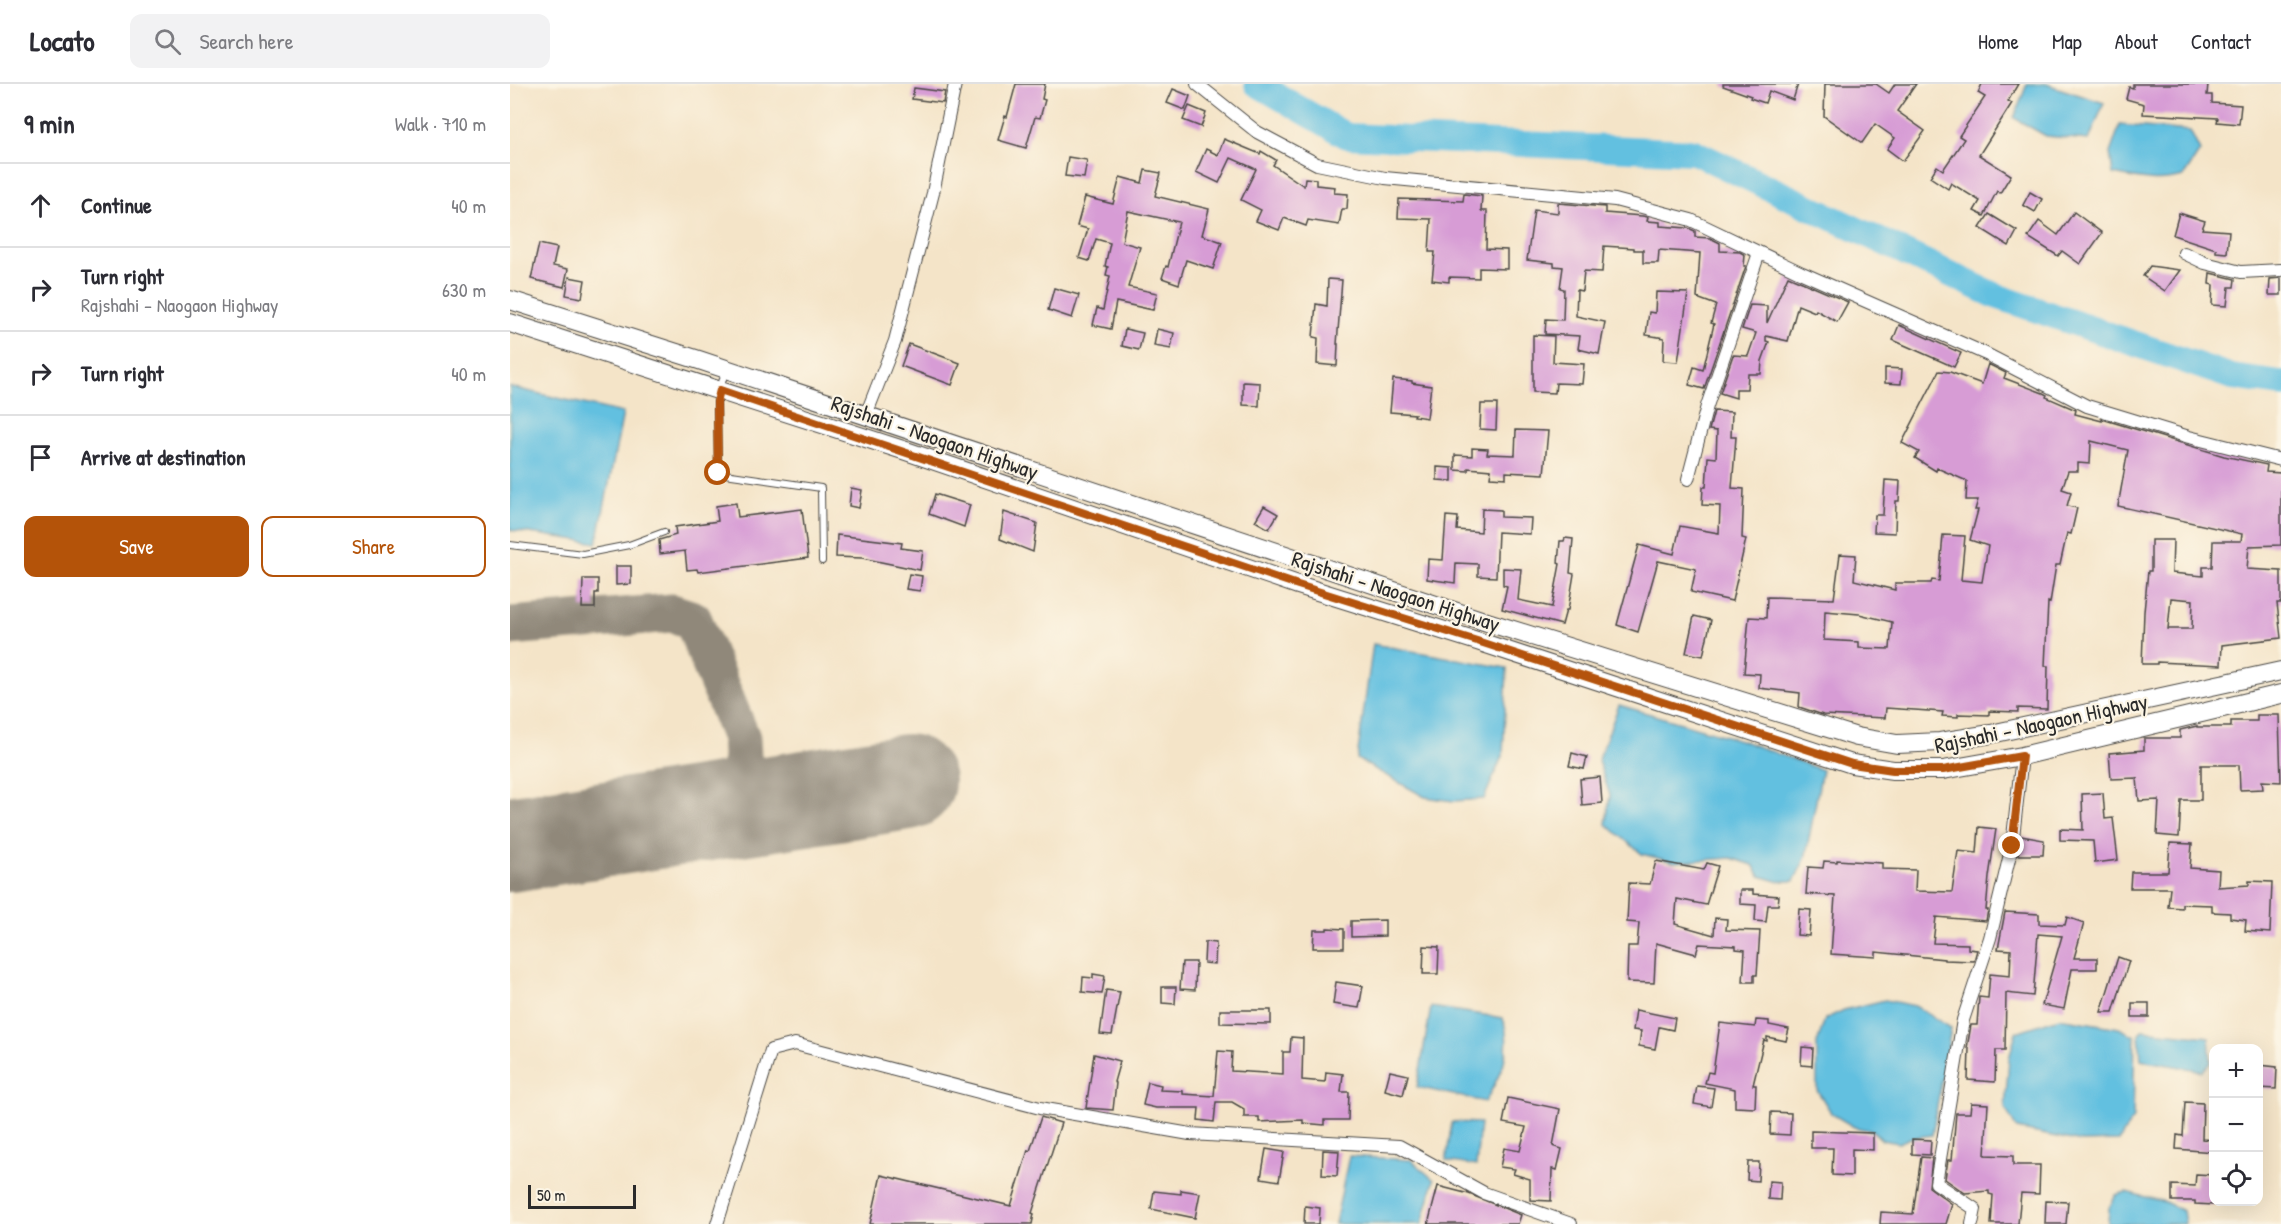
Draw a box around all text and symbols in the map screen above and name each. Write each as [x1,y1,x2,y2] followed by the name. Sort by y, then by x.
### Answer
[130,14,550,68] search box
[30,22,94,60] text: Locato
[151,25,184,58] icon: search
[199,26,293,56] text: Search here
[1978,27,2019,56] text: Home
[2052,27,2082,56] text: Map
[2115,27,2158,56] text: About
[2191,27,2251,56] text: Contact
[24,106,75,141] text: 9 min
[395,110,486,137] text: Walk · 710 m
[24,189,57,222] icon: ahead
[81,190,152,220] text: Continue
[451,192,486,219] text: 40 m
[81,261,164,291] text: Turn right
[24,273,57,306] icon: right
[442,276,486,303] text: 630 m
[81,291,278,318] text: Rajshahi - Naogaon Highway
[24,357,57,390] icon: right
[81,358,164,388] text: Turn right
[451,360,486,387] text: 40 m
[827,387,1043,487] street label: Rajshahi - Naogaon Highway
[24,441,57,474] icon: arrive
[81,442,246,472] text: Arrive at destination
[704,459,730,485] route start
[24,516,249,577] button: Save
[261,516,486,577] button: Share
[1288,543,1504,639] street label: Rajshahi - Naogaon Highway
[1932,686,2150,760] street label: Rajshahi - Naogaon Highway
[1998,832,2024,858] route end
[2209,1044,2263,1206] map controls
[2209,1044,2263,1098] button: +
[2209,1098,2263,1152] button: −
[2209,1152,2263,1206] button: locate
[528,1182,636,1210] scale bar
[537,1184,566,1206] text: 50 m

